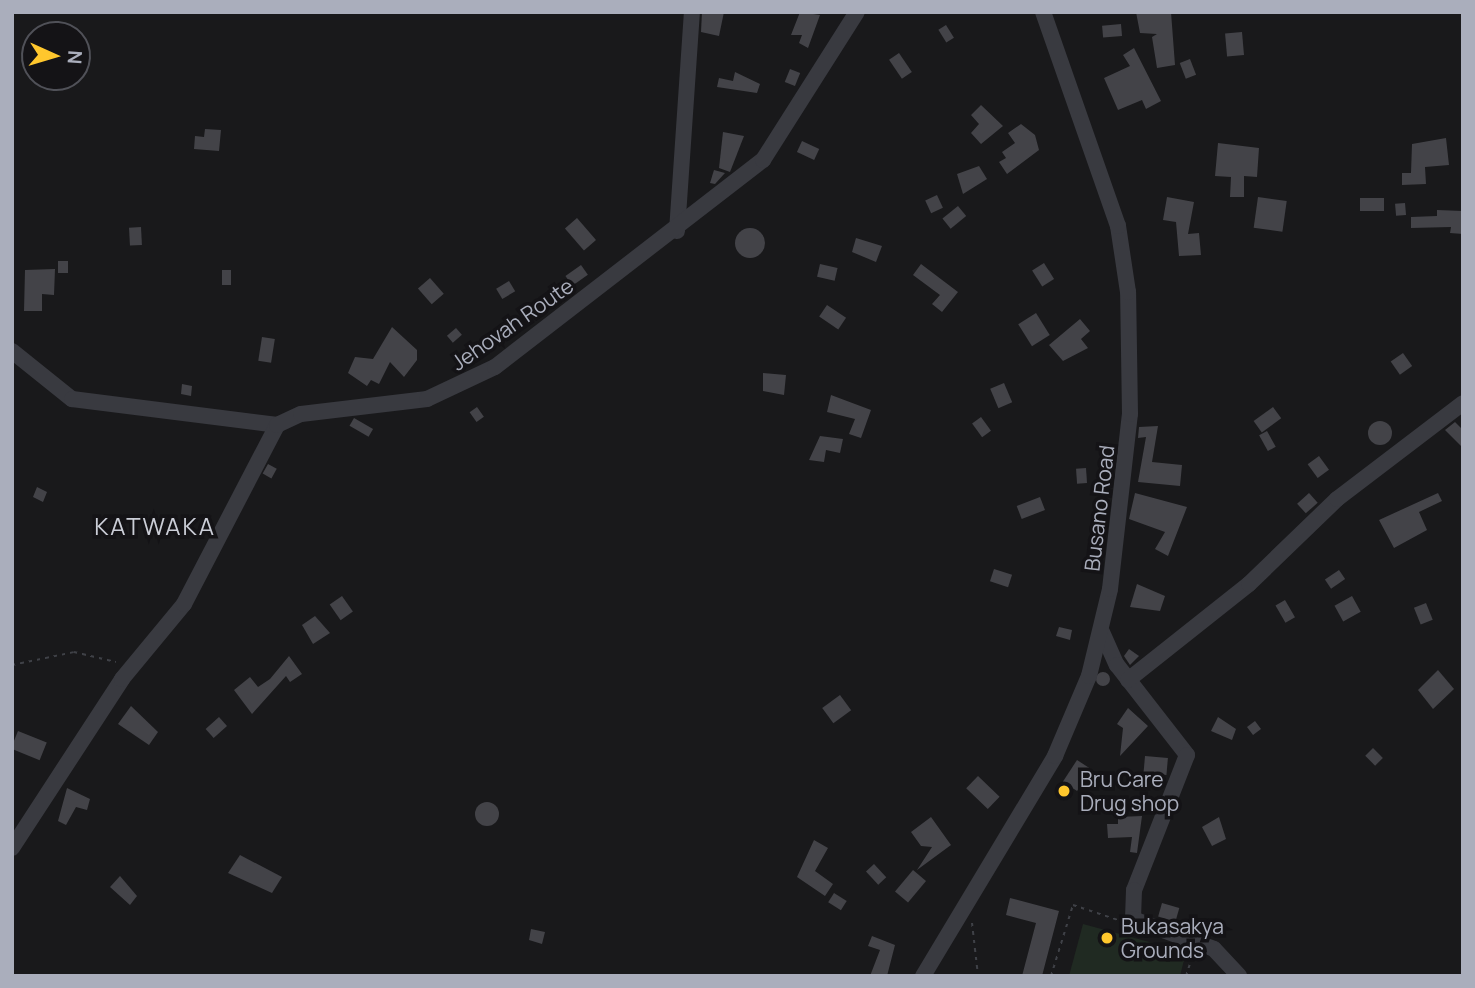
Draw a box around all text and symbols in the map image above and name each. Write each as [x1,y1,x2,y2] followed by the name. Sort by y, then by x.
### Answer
[21,21,91,91] north arrow
[62,50,88,65] text: N
[446,273,578,375] street label: Jehovah Route
[1079,444,1119,572] street label: Busano Road
[95,512,215,540] district label: KATWAKA
[1080,766,1179,816] place label: Bru Care Drug shop
[1054,781,1074,801] marker: Bru Care Drug shop
[1121,913,1224,963] place label: Bukasakya Grounds
[1099,930,1115,946] marker: Bukasakya Grounds

